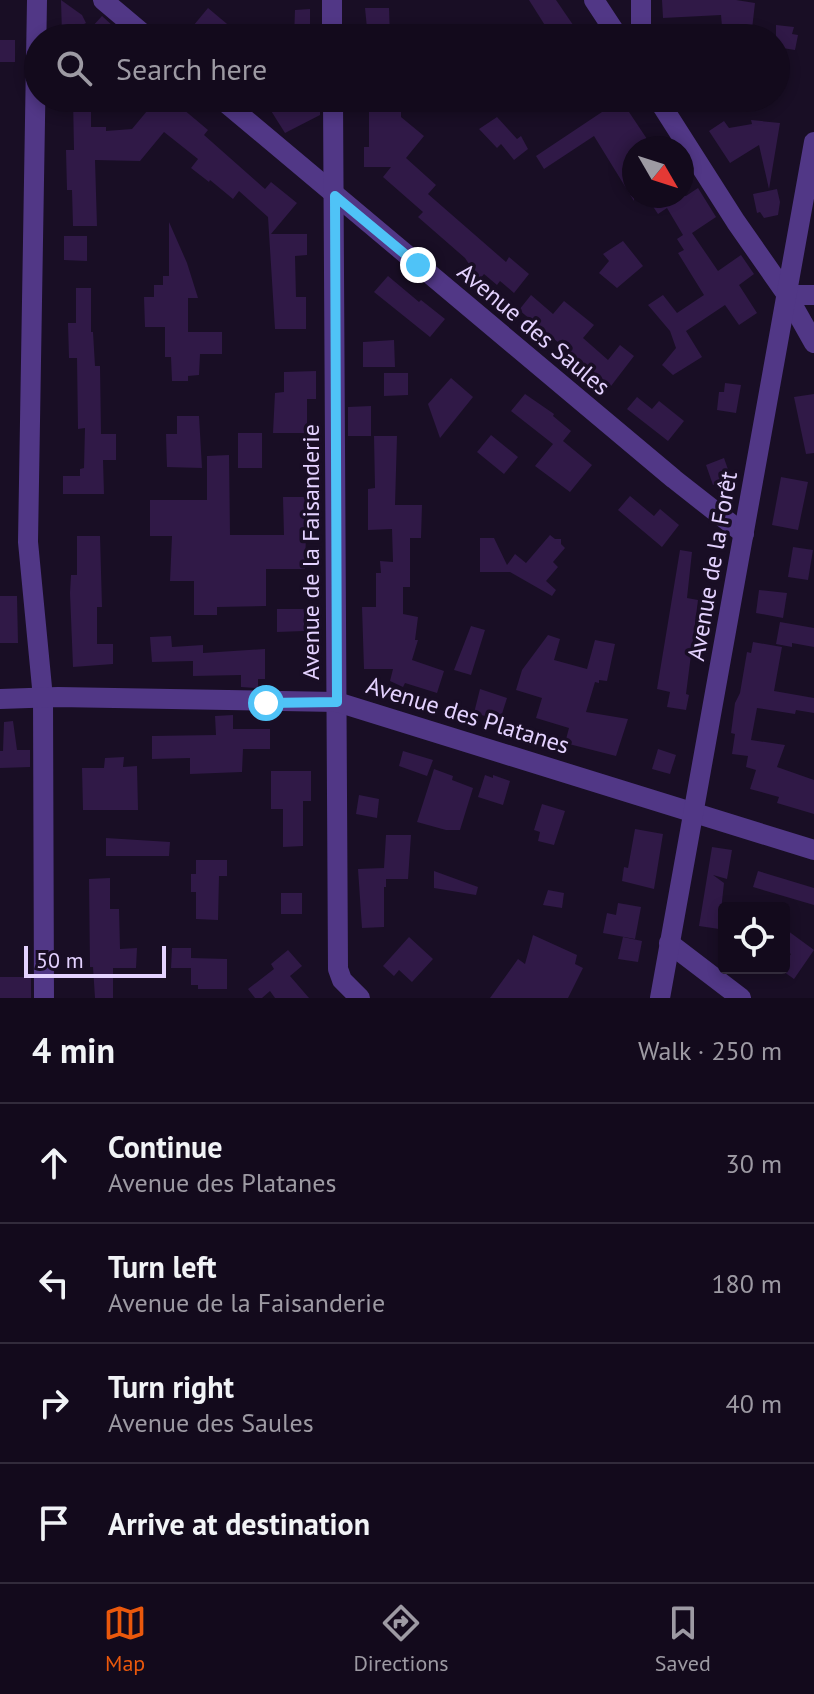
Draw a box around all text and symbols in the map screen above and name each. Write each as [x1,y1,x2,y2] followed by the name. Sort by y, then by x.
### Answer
[24,24,790,112] search box
[52,46,96,90] icon: search
[116,49,267,88] text: Search here
[622,136,694,208] north arrow
[400,247,436,283] route end
[451,256,617,402] street label: Avenue des Saules
[295,424,326,680] street label: Avenue de la Faisanderie
[680,469,744,663] street label: Avenue de la Forêt
[363,669,573,761] street label: Avenue des Platanes
[248,685,284,721] route start
[718,902,790,974] map controls
[718,902,790,974] button: locate
[24,942,166,978] scale bar
[36,946,84,974] text: 50 m
[32,1028,115,1072] text: 4 min
[638,1034,782,1067] text: Walk · 250 m
[108,1127,222,1166] text: Continue
[32,1141,76,1185] icon: ahead
[726,1147,782,1180] text: 30 m
[108,1166,336,1199] text: Avenue des Platanes
[108,1247,216,1286] text: Turn left
[32,1261,76,1305] icon: left
[711,1267,782,1300] text: 180 m
[108,1286,385,1319] text: Avenue de la Faisanderie
[108,1367,234,1406] text: Turn right
[32,1381,76,1425] icon: right
[726,1387,782,1420] text: 40 m
[108,1406,314,1439] text: Avenue des Saules
[32,1501,76,1545] icon: arrive
[108,1504,370,1543] text: Arrive at destination
[103,1601,147,1677] tab: Map
[353,1601,449,1677] tab: Directions
[655,1601,711,1677] tab: Saved

